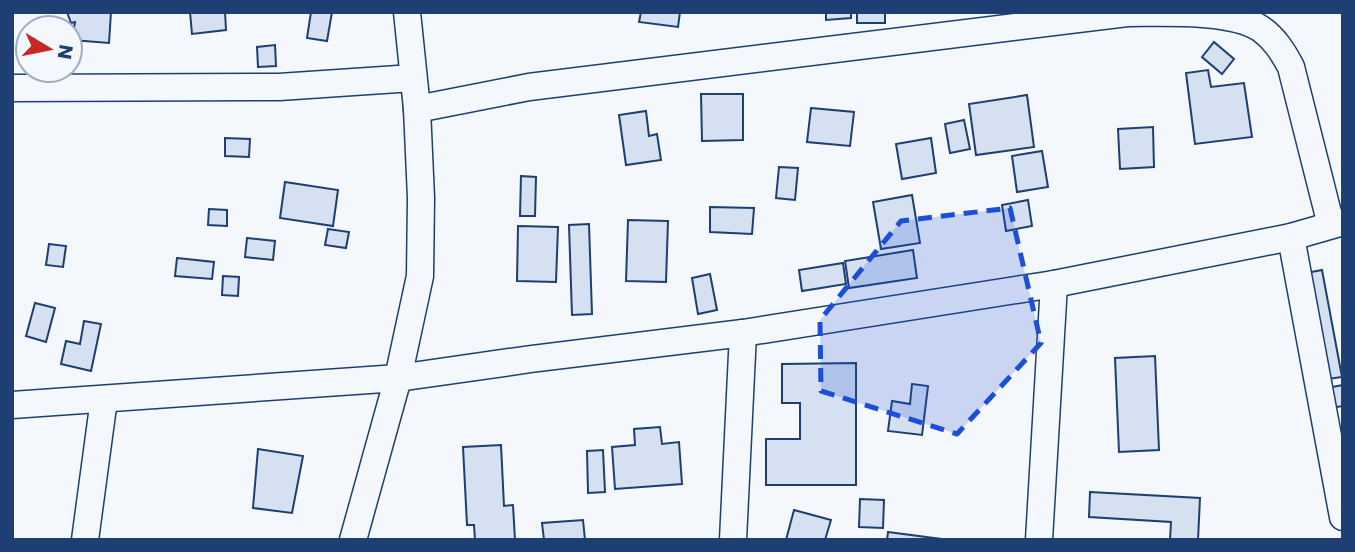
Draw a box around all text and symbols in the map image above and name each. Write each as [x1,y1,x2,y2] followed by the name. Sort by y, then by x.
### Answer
[14,14,84,84] north arrow
[51,42,80,61] text: N

